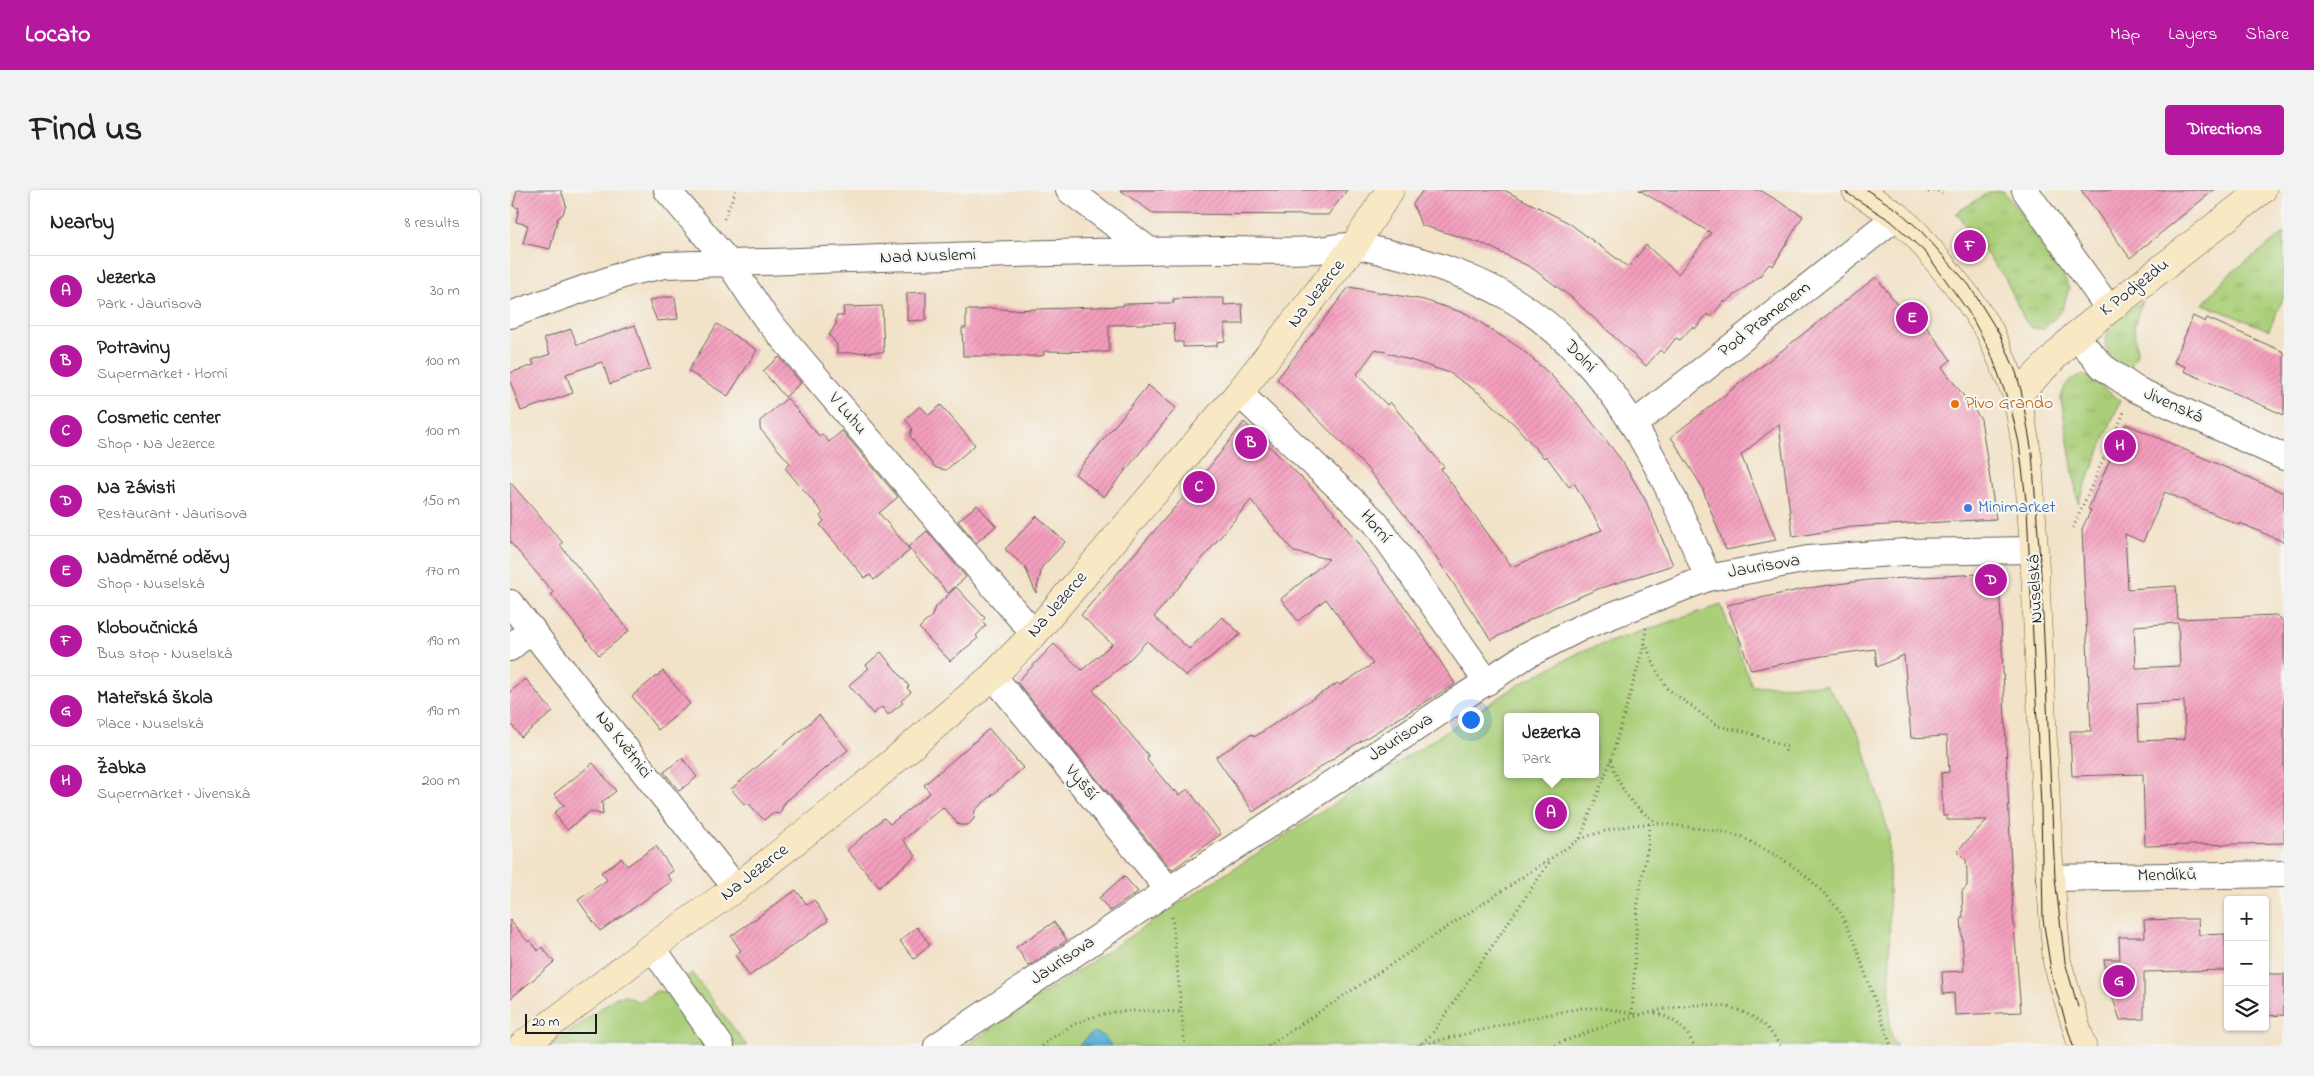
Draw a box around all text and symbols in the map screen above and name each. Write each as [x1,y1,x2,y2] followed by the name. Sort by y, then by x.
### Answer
[25,18,91,53] text: Locato
[2110,22,2140,48] text: Map
[2168,22,2218,48] text: Layers
[2246,22,2289,48] text: Share
[30,105,142,156] text: Find us
[2165,105,2284,155] button: Directions
[50,208,114,238] text: Nearby
[404,211,460,235] text: 8 results
[1954,227,1986,265] pin: F
[879,242,977,272] street label: Nad Nuslemi
[2095,253,2175,323] street label: K Podjezdu
[1282,254,1353,334] street label: Na Jezerce
[97,265,156,292] text: Jezerka
[1713,276,1817,364] street label: Pod Pramenem
[61,279,71,303] text: A
[430,279,460,303] text: 30 m
[97,292,202,316] text: Park · Jaurisova
[1896,299,1928,337] pin: E
[1557,334,1602,379] street label: Dolní
[97,335,170,362] text: Potraviny
[61,349,71,373] text: B
[425,349,460,373] text: 100 m
[97,362,228,386] text: Supermarket · Horní
[2139,381,2207,431] street label: Jivenská
[821,386,873,441] street label: V Luhu
[1965,391,2053,417] place label: Pivo Grando
[1949,398,1961,410] marker: Pivo Grando
[97,405,220,432] text: Cosmetic center
[62,419,70,443] text: C
[425,419,460,443] text: 100 m
[1235,424,1267,462] pin: B
[2104,427,2136,465] pin: H
[97,432,215,456] text: Shop · Na Jezerce
[1183,468,1215,506] pin: C
[97,475,175,502] text: Na Závisti
[60,489,72,513] text: D
[422,489,460,513] text: 150 m
[1978,495,2056,521] place label: Minimarket
[97,502,247,526] text: Restaurant · Jaurisova
[1962,502,1974,514] marker: Minimarket
[1353,504,1397,550] street label: Horní
[97,545,230,572] text: Nadměrné oděvy
[1726,548,1802,586] street label: Jaurisova
[2021,554,2051,624] street label: Nuselská
[61,559,71,583] text: E
[425,559,460,583] text: 170 m
[1975,561,2007,599] pin: D
[1022,565,1095,644] street label: Na Jezerce
[97,572,204,596] text: Shop · Nuselská
[97,615,197,642] text: Kloboučnická
[61,629,71,653] text: F
[427,629,460,653] text: 190 m
[97,642,232,666] text: Bus stop · Nuselská
[97,685,213,712] text: Mateřská škola
[61,699,71,723] text: G
[427,699,460,723] text: 190 m
[588,706,658,784] street label: Na Květnici
[1363,707,1439,769] street label: Jaurisova
[1458,707,1484,733] your location
[97,712,203,736] text: Place · Nuselská
[1504,713,1599,778] popup
[1522,720,1581,747] text: Jezerka
[1522,747,1551,771] text: Park
[97,755,146,782] text: Žabka
[1058,759,1104,807] street label: Vyšší
[61,769,71,793] text: H
[422,769,460,793] text: 200 m
[97,782,250,806] text: Supermarket · Jivenská
[1535,794,1567,832] pin: A
[715,837,795,908] street label: Na Jezerce
[2137,862,2197,890] street label: Mendíků
[2224,896,2269,1031] map controls
[2224,896,2269,941] button: +
[1026,930,1100,992] street label: Jaurisova
[2224,941,2269,986] button: −
[2103,962,2135,1000] pin: G
[2224,986,2269,1031] button: layers
[525,1011,598,1034] scale bar
[532,1012,559,1033] text: 20 m

